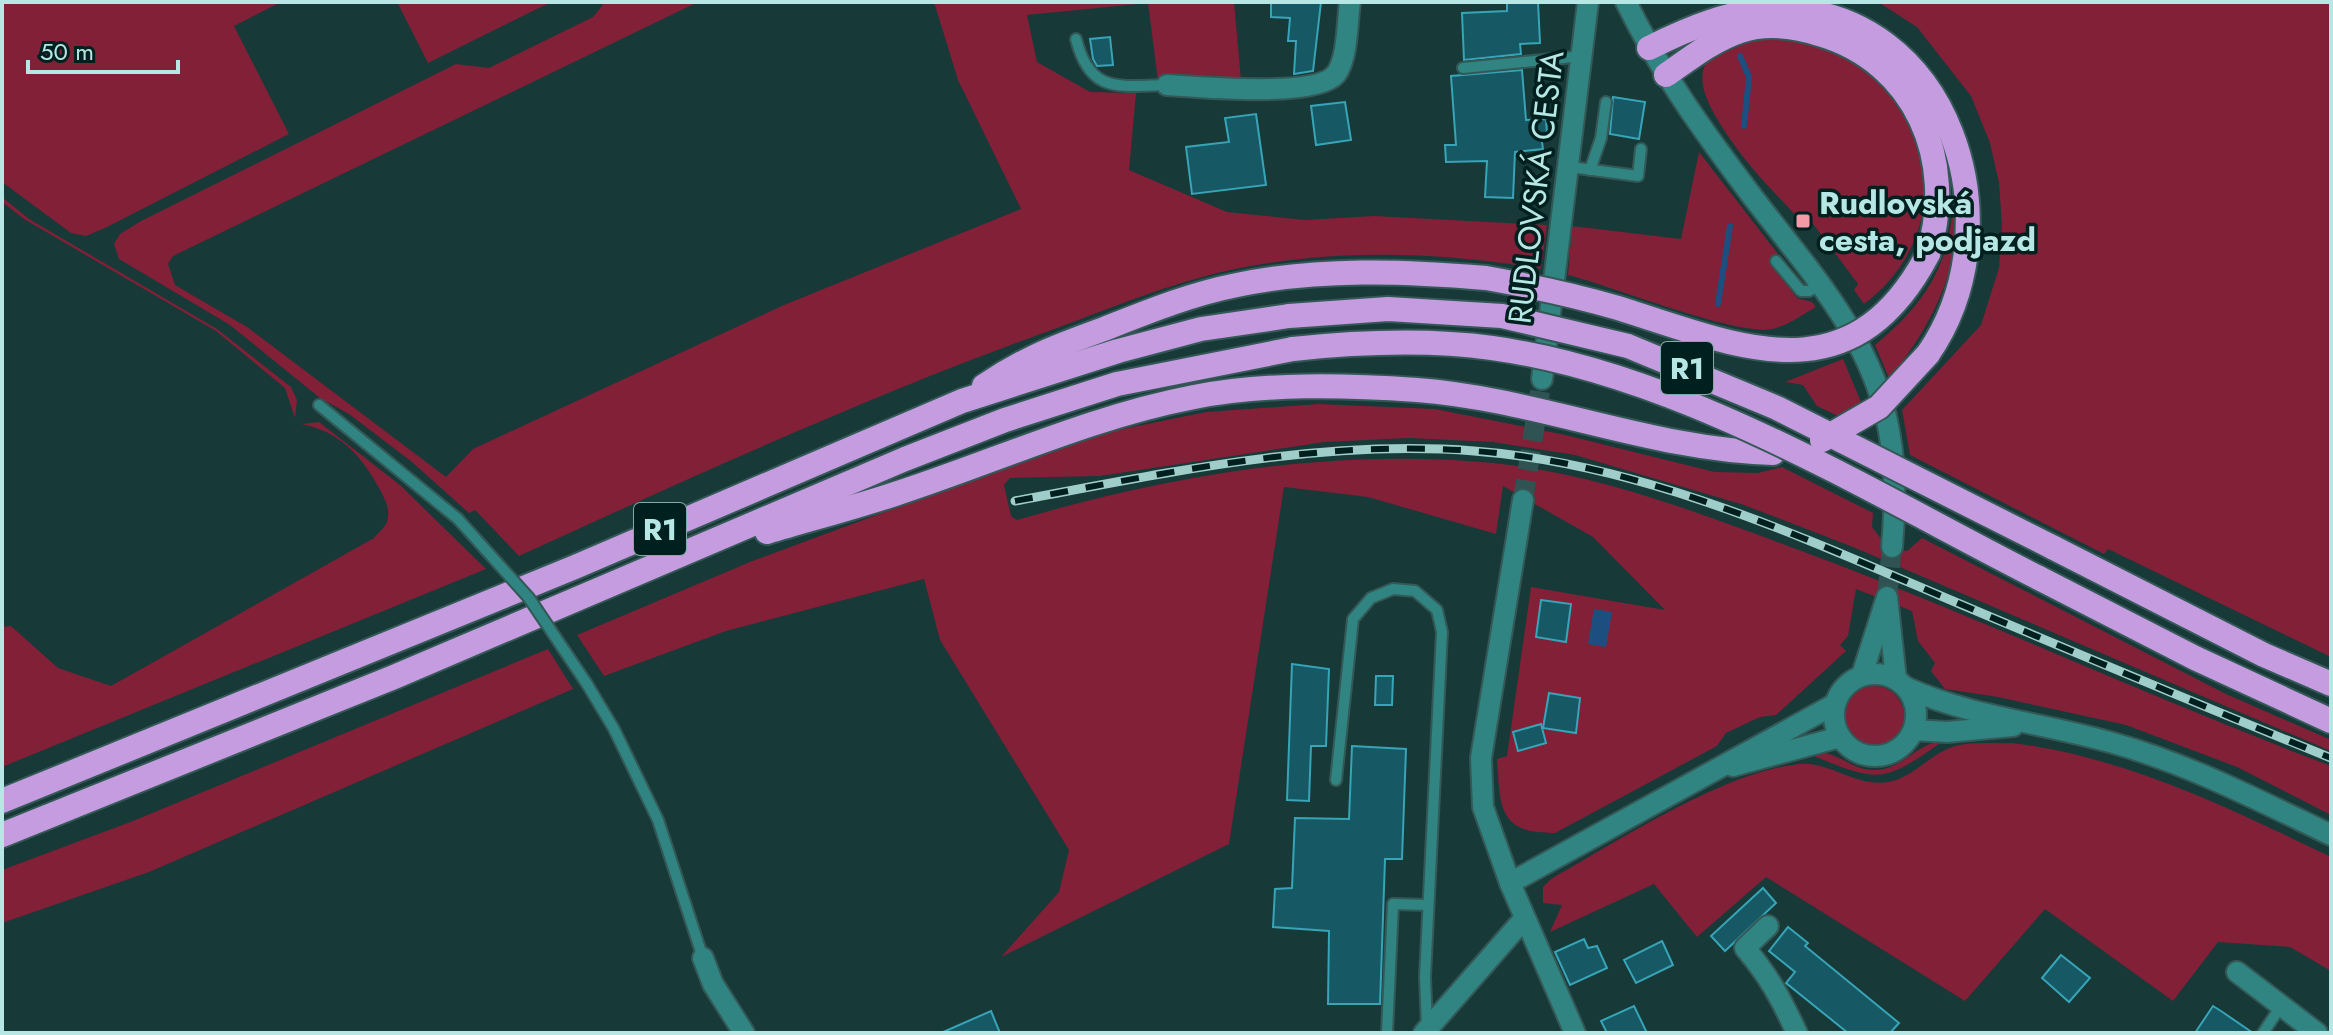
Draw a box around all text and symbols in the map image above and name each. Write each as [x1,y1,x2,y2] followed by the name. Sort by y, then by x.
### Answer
[28,24,178,74] scale bar
[40,34,94,69] text: 50 m
[1496,48,1576,326] street label: RUDLOVSKÁ CESTA
[1819,180,2036,263] place label: Rudlovská cesta, podjazd
[1794,212,1812,230] marker: Rudlovská cesta, podjazd
[1661,342,1713,394] road number: R1
[634,503,686,555] road number: R1

